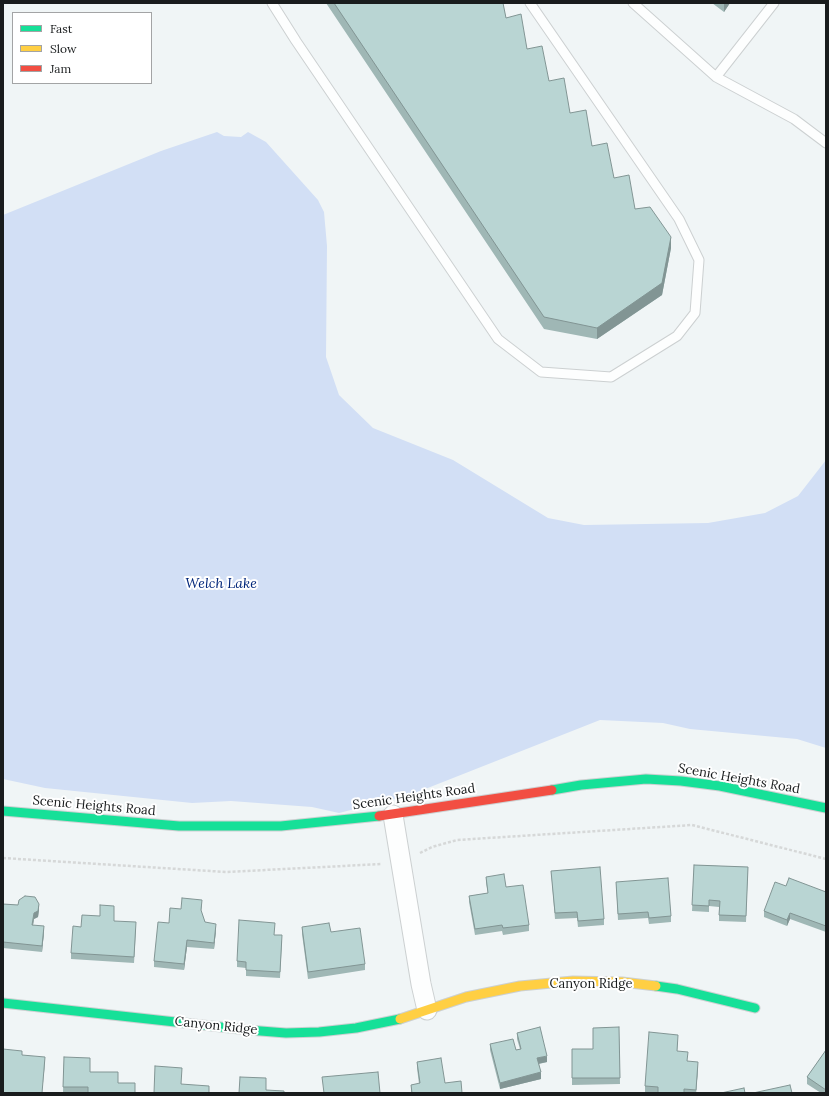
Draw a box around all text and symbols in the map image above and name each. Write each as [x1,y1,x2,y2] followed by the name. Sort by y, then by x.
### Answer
[12,12,152,84] legend
[50,21,73,36] text: Fast
[50,41,77,56] text: Slow
[50,61,71,76] text: Jam
[185,576,257,592] water label: Welch Lake
[677,761,801,797] street label: Scenic Heights Road
[352,781,476,813] street label: Scenic Heights Road
[32,793,156,819] street label: Scenic Heights Road
[549,976,633,992] street label: Canyon Ridge
[174,1014,258,1038] street label: Canyon Ridge

